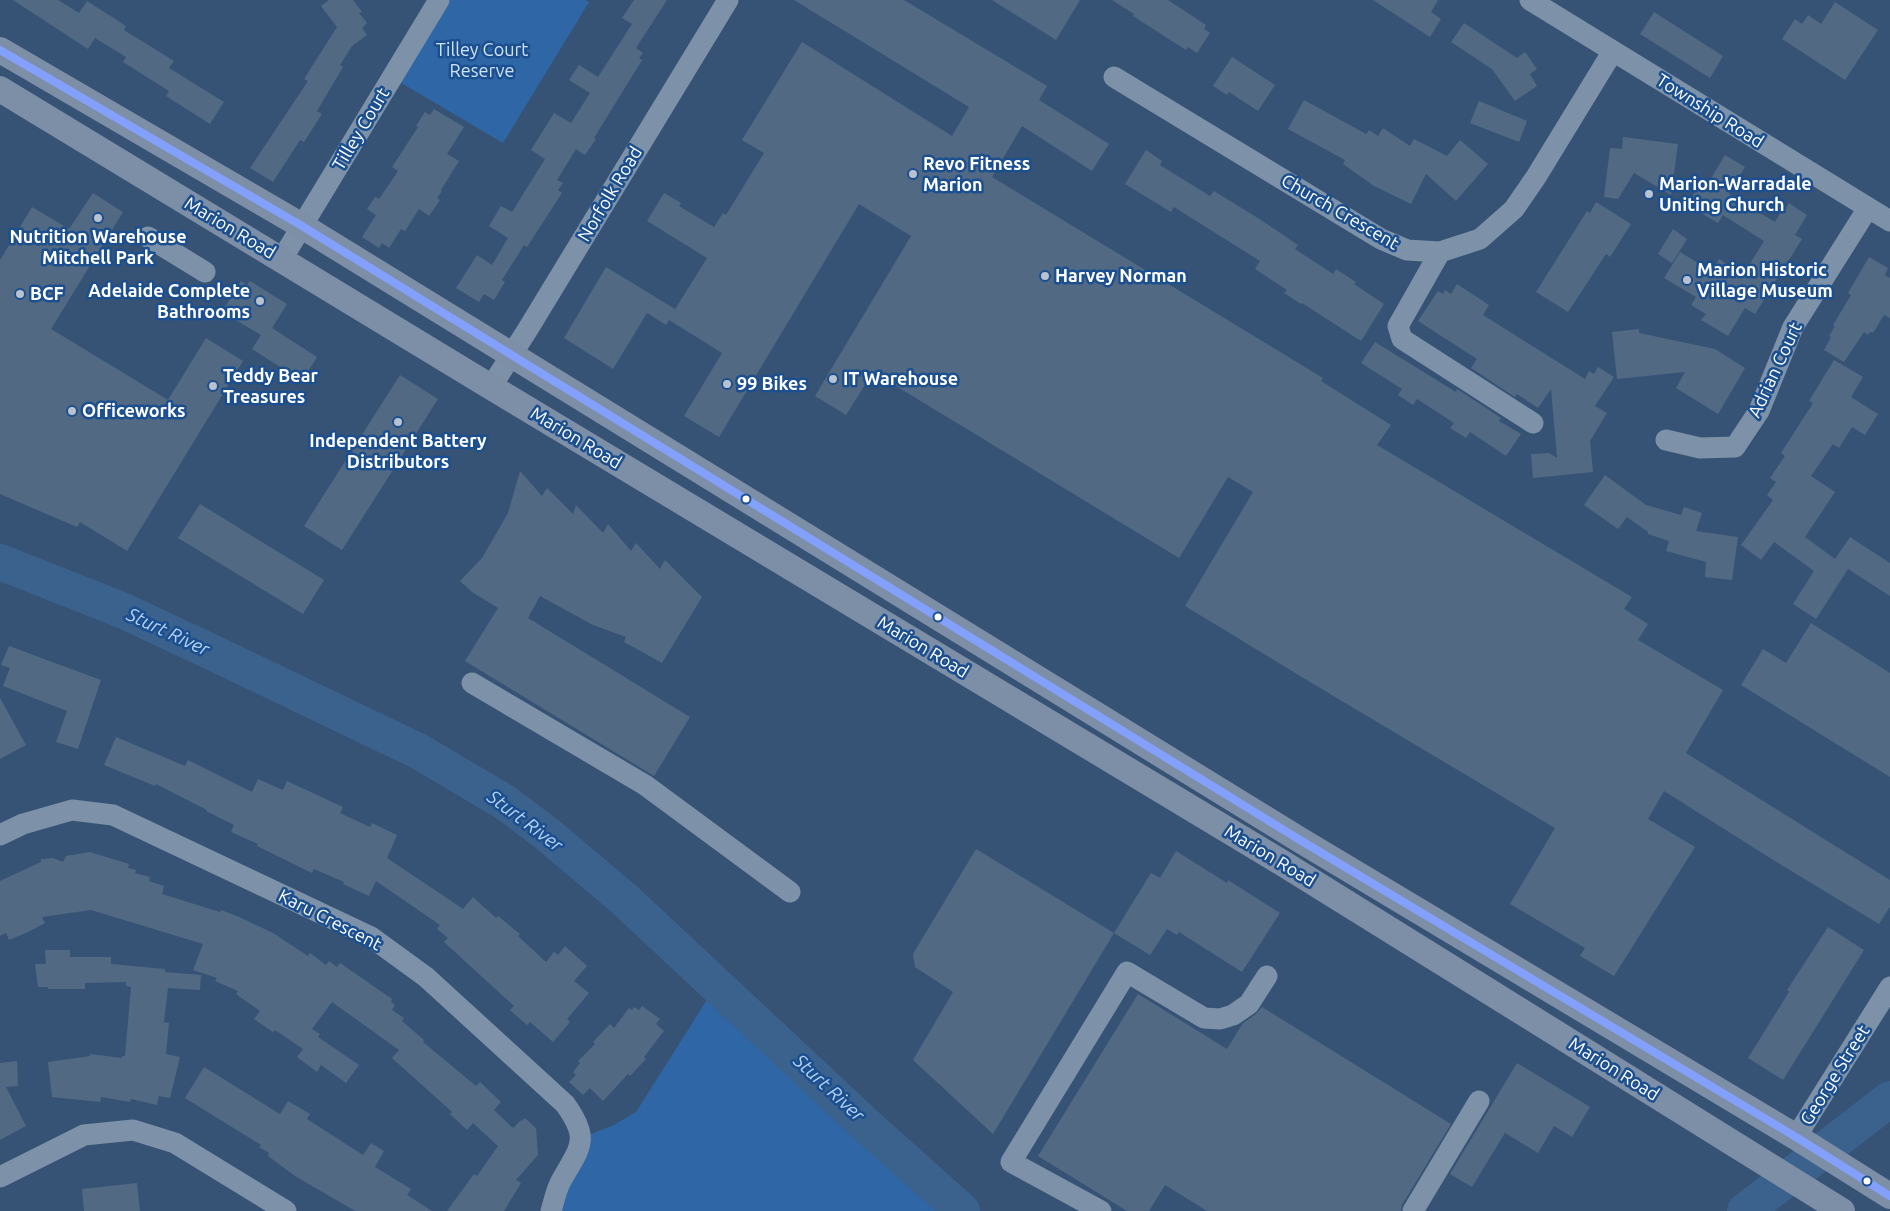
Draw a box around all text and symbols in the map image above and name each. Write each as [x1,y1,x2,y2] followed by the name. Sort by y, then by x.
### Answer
[436,39,528,82] park label: Tilley Court Reserve
[1652,69,1768,153] street label: Township Road
[328,84,394,174] street label: Tilley Court
[573,143,647,245] street label: Norfolk Road
[923,153,1030,195] place label: Revo Fitness Marion
[907,168,919,180] marker: Revo Fitness Marion
[1277,170,1403,254] street label: Church Crescent
[1659,173,1812,215] place label: Marion-Warradale Uniting Church
[1643,188,1655,200] marker: Marion-Warradale Uniting Church
[181,192,279,264] street label: Marion Road
[92,212,104,224] marker: Nutrition Warehouse Mitchell Park
[9,226,187,268] place label: Nutrition Warehouse Mitchell Park
[1697,259,1833,302] place label: Marion Historic Village Museum
[1055,265,1187,287] place label: Harvey Norman
[1039,270,1051,282] marker: Harvey Norman
[1681,274,1693,286] marker: Marion Historic Village Museum
[88,280,250,322] place label: Adelaide Complete Bathrooms
[30,283,64,305] place label: BCF
[14,288,26,300] marker: BCF
[254,295,266,307] marker: Adelaide Complete Bathrooms
[1743,319,1807,421] street label: Adrian Court
[223,365,318,408] place label: Teddy Bear Treasures
[843,368,958,390] place label: IT Warehouse
[737,373,807,395] place label: 99 Bikes
[827,373,839,385] marker: IT Warehouse
[721,378,733,390] marker: 99 Bikes
[207,380,219,392] marker: Teddy Bear Treasures
[82,400,186,422] place label: Officeworks
[527,402,625,474] street label: Marion Road
[66,405,78,417] marker: Officeworks
[392,416,404,428] marker: Independent Battery Distributors
[309,430,487,472] place label: Independent Battery Distributors
[741,494,751,504] unlabelled marker
[123,603,213,661] water label: Sturt River
[874,611,972,683] street label: Marion Road
[933,612,943,622] unlabelled marker
[483,785,567,857] water label: Sturt River
[1221,820,1319,892] street label: Marion Road
[275,885,385,955] street label: Karu Crescent
[1796,1021,1874,1129] street label: George Street
[1565,1033,1663,1105] street label: Marion Road
[789,1049,869,1127] water label: Sturt River
[1862,1176,1872,1186] unlabelled marker

